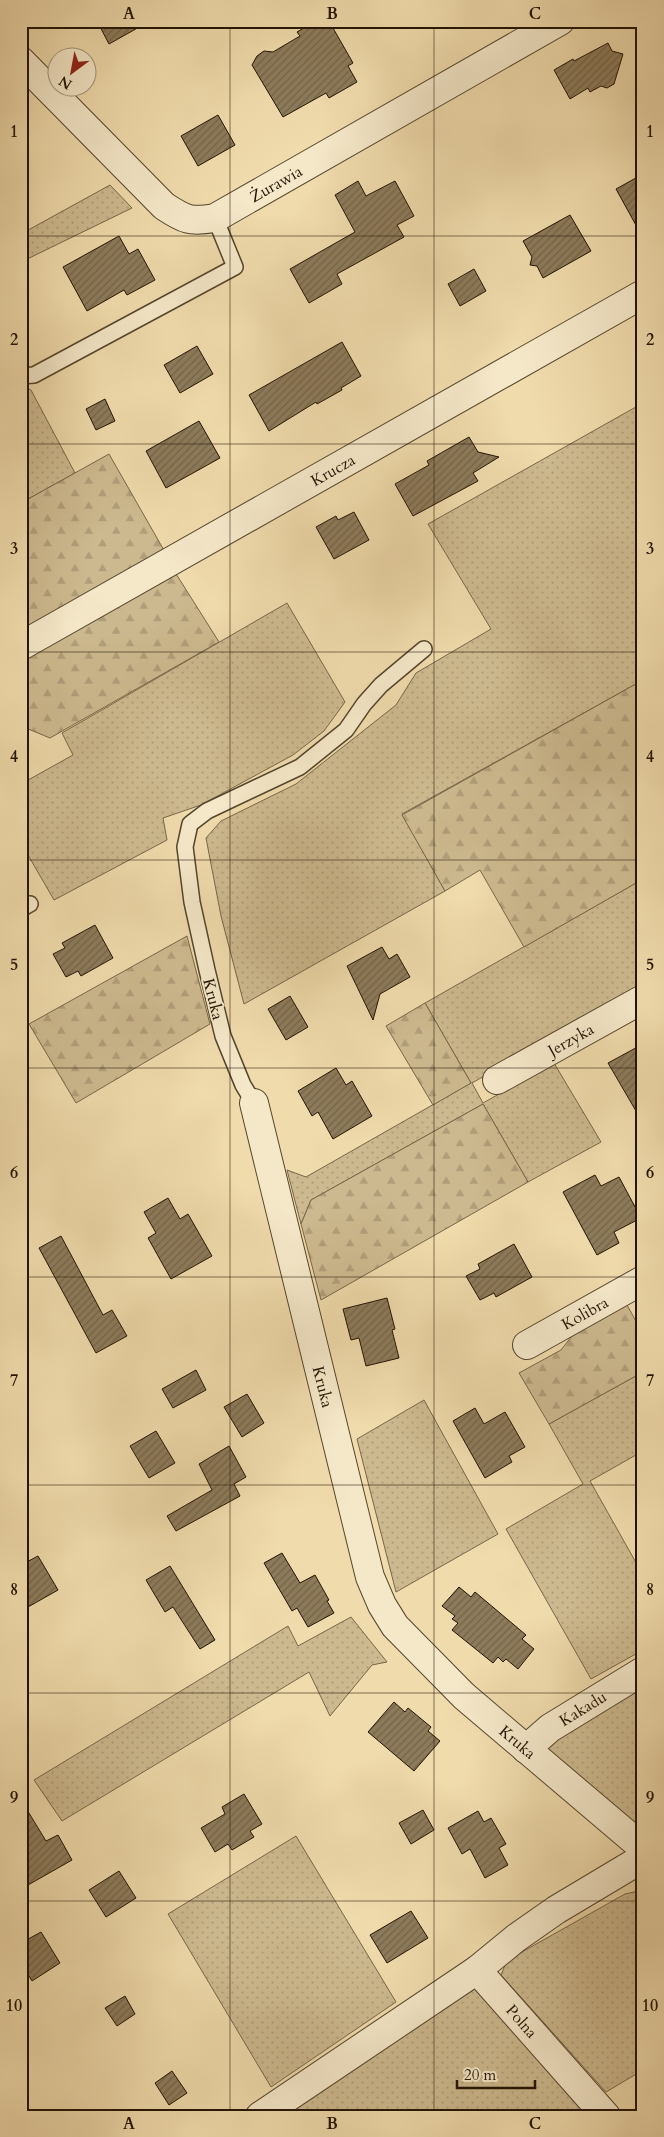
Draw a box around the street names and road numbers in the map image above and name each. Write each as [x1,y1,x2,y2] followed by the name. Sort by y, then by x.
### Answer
[246,160,307,208] street label: Żurawia
[307,449,359,492] street label: Krucza
[197,976,229,1022] street label: Kruka
[542,1018,598,1063] street label: Jerzyka
[558,1292,613,1336] street label: Kolibra
[307,1364,338,1410] street label: Kruka
[555,1686,611,1732] street label: Kakadu
[494,1720,540,1764] street label: Kruka
[500,2000,542,2043] street label: Polna

